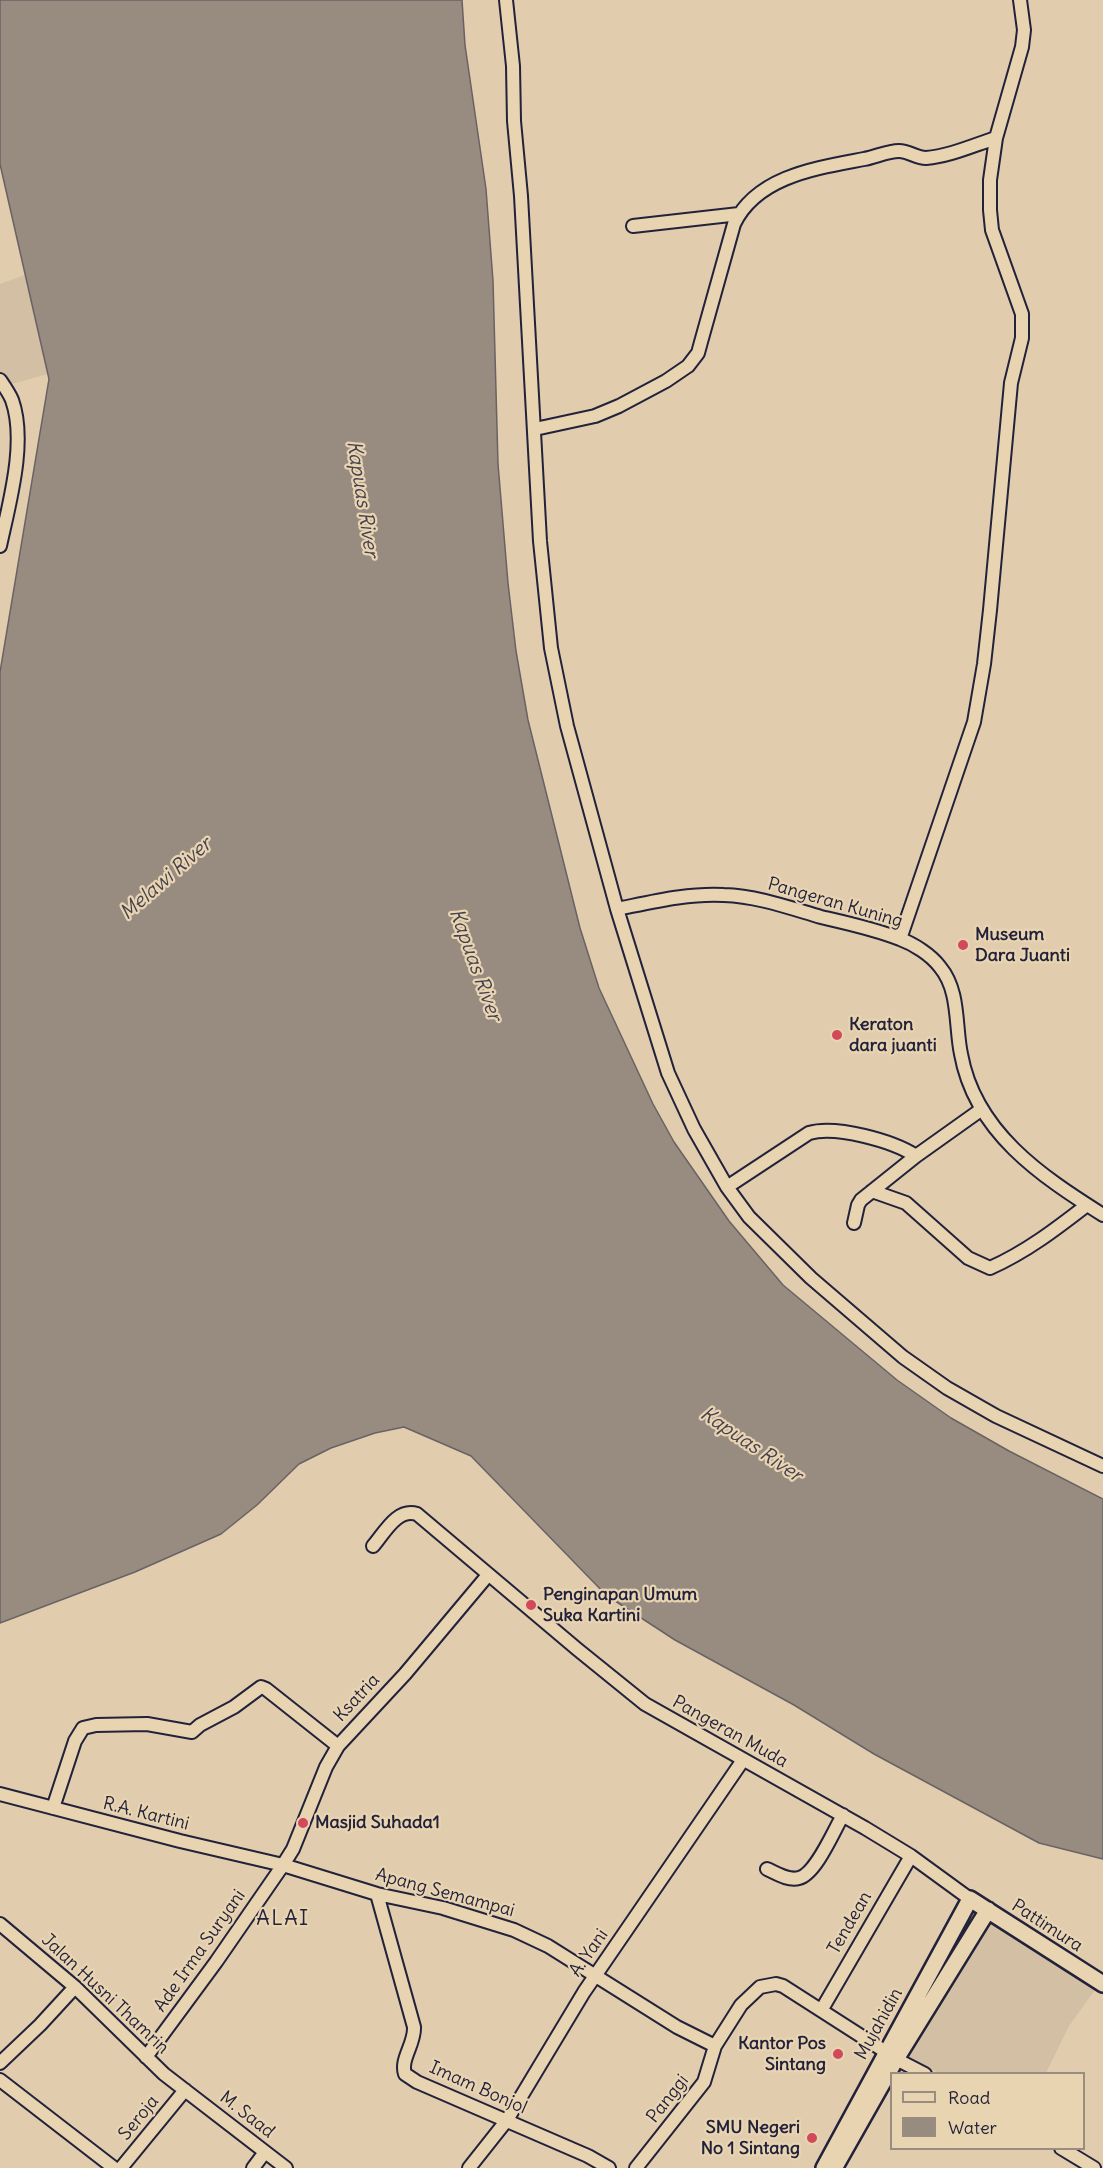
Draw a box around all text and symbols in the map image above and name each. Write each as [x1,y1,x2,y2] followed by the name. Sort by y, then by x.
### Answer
[341,439,383,559] water label: Kapuas River
[115,833,217,925] water label: Melawi River
[765,873,905,933] street label: Pangeran Kuning
[444,906,506,1024] water label: Kapuas River
[975,924,1070,966] place label: Museum Dara Juanti
[956,938,970,952] marker: Museum Dara Juanti
[849,1014,937,1056] place label: Keraton dara juanti
[830,1028,844,1042] marker: Keraton dara juanti
[695,1402,807,1488] water label: Kapuas River
[543,1584,697,1626] place label: Penginapan Umum Suka Kartini
[524,1598,538,1612] marker: Penginapan Umum Suka Kartini
[330,1670,384,1726] street label: Ksatria
[668,1691,792,1773] street label: Pangeran Muda
[101,1793,191,1835] street label: R.A. Kartini
[315,1812,440,1834] place label: Masjid Suhada1
[296,1816,310,1830] marker: Masjid Suhada1
[373,1864,517,1922] street label: Apang Semampai
[150,1886,250,2016] street label: Ade Irma Suryani
[823,1888,877,1958] street label: Tendean
[1007,1895,1087,1957] street label: Pattimura
[256,1906,310,1932] district label: ALAI
[565,1925,613,1981] street label: A. Yani
[37,1929,173,2059] street label: Jalan Husni Thamrin
[850,1984,908,2064] street label: Mujahidin
[738,2033,826,2076] place label: Kantor Pos Sintang
[831,2047,845,2061] marker: Kantor Pos Sintang
[426,2057,530,2119] street label: Imam Bonjol
[642,2071,694,2127] street label: Panggi
[890,2072,1085,2150] legend
[948,2086,990,2109] text: Road
[215,2087,279,2143] street label: M. Saad
[114,2091,164,2145] street label: Seroja
[948,2116,997,2139] text: Water
[701,2117,800,2160] place label: SMU Negeri No 1 Sintang
[805,2131,819,2145] marker: SMU Negeri No 1 Sintang

